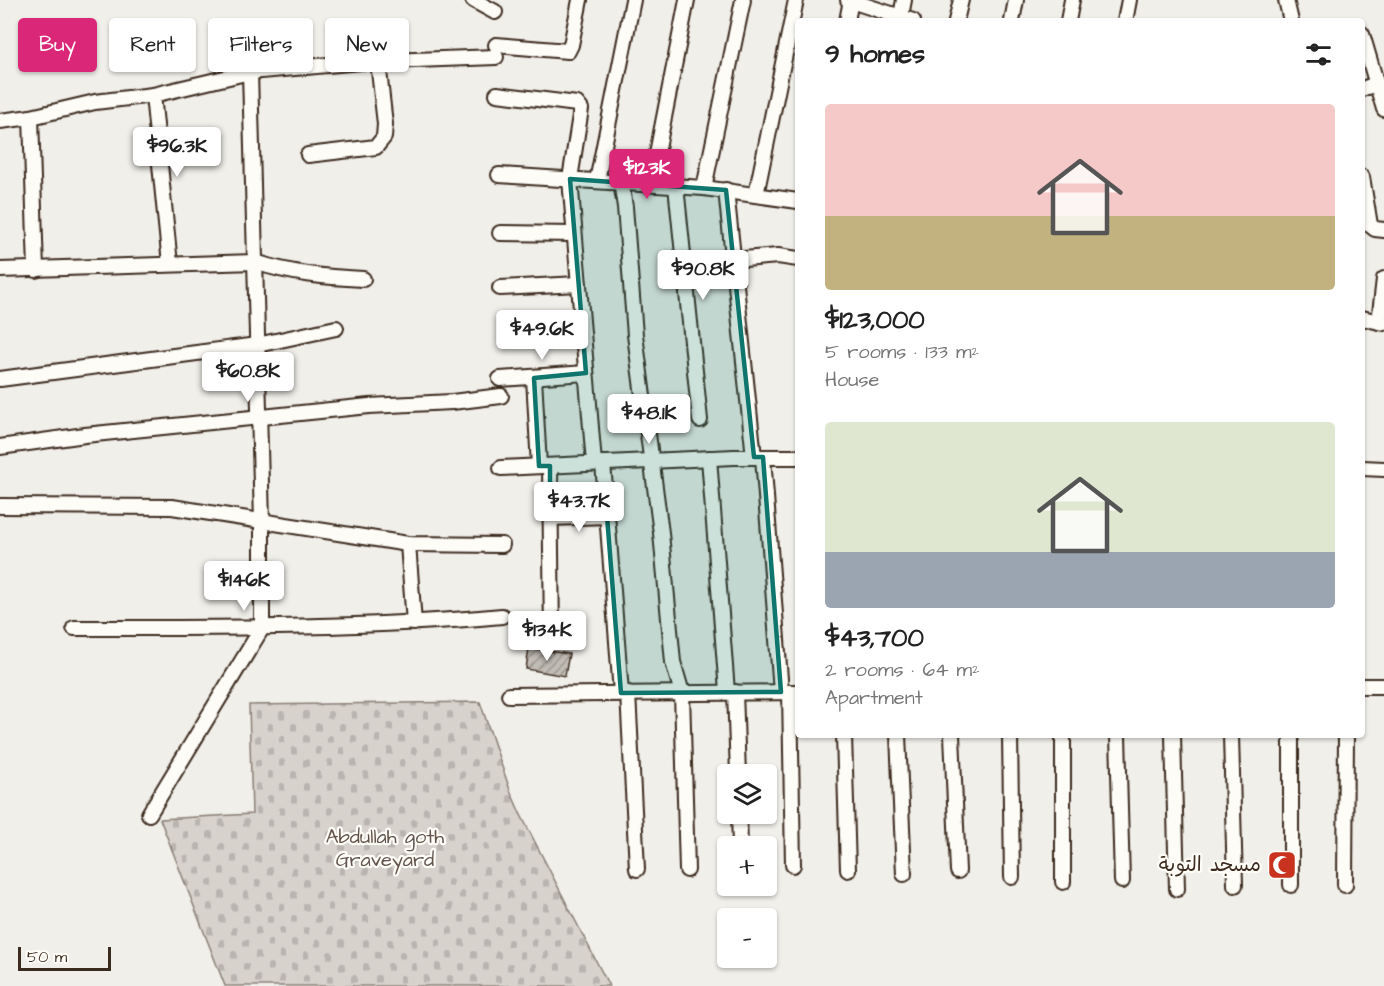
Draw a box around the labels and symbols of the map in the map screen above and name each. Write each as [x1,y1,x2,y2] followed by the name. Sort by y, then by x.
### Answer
[128,127,226,178] pin: $96.3K
[605,149,689,200] pin: $123K
[654,250,752,301] pin: $90.8K
[493,310,591,361] pin: $49.6K
[199,352,297,403] pin: $60.8K
[600,394,698,445] pin: $48.1K
[530,482,628,533] pin: $43.7K
[202,561,286,612] pin: $146K
[505,611,589,662] pin: $134K
[326,823,444,875] park label: Abdullah goth Graveyard
[1266,849,1298,881] mosque icon: مسجد التوبة
[1159,851,1261,879] place label: مسجد التوبة
[18,944,111,972] scale bar

